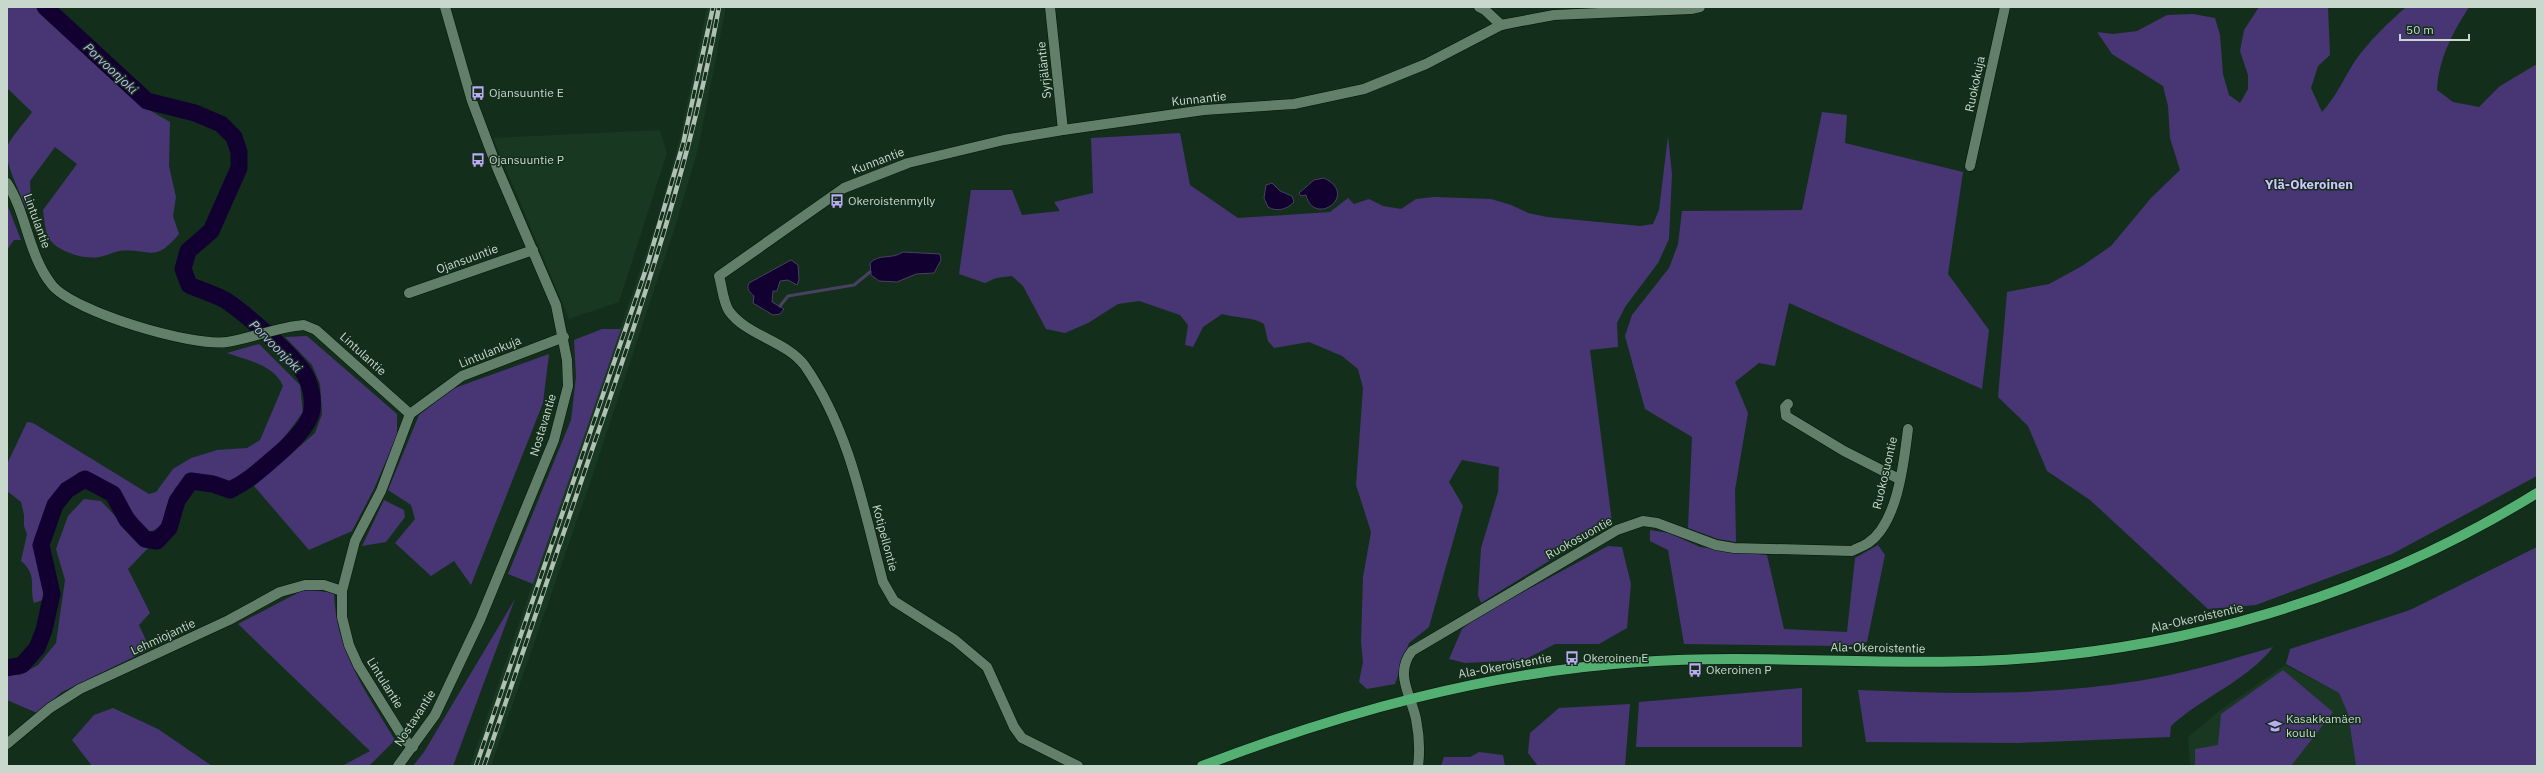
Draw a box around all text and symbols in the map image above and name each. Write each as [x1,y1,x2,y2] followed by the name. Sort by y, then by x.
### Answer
[2400,16,2469,42] scale bar
[2406,22,2434,37] text: 50 m
[80,39,142,98] water label: Porvoonjoki
[1033,40,1054,99] street label: Syrjäläntie
[1961,54,1988,113] street label: Ruokokuja
[470,85,486,101] bus stop icon: Ojansuuntie E
[489,85,564,100] place label: Ojansuuntie E
[1171,88,1227,109] street label: Kunnantie
[849,144,907,177] street label: Kunnantie
[470,152,486,168] bus stop icon: Ojansuuntie P
[489,152,564,167] place label: Ojansuuntie P
[2265,176,2353,193] district label: Ylä-Okeroinen
[21,191,54,251] street label: Lintulantie
[829,193,845,209] bus stop icon: Okeroistenmylly
[848,193,935,208] place label: Okeroistenmylly
[434,240,500,277] street label: Ojansuuntie
[246,316,306,377] water label: Porvoonjoki
[337,329,390,379] street label: Lintulantie
[457,332,524,371] street label: Lintulankuja
[526,392,559,458] street label: Nostavantie
[1869,435,1900,511] street label: Ruokosuontie
[869,503,902,573] street label: Kotipellontie
[1543,513,1615,562] street label: Ruokosuontie
[2149,599,2245,635] street label: Ala-Okeroistentie
[128,615,198,658] street label: Lehmiojantie
[1831,639,1926,656] street label: Ala-Okeroistentie
[1457,650,1553,681] street label: Ala-Okeroistentie
[1564,650,1580,666] bus stop icon: Okeroinen E
[1583,650,1648,665] place label: Okeroinen E
[364,655,407,711] street label: Lintulantie
[1687,662,1703,678] bus stop icon: Okeroinen P
[1706,662,1772,677] place label: Okeroinen P
[391,686,439,749] street label: Nostavantie
[2286,711,2361,740] place label: Kasakkamäen koulu
[2267,718,2283,734] school or university icon: Kasakkamäen koulu

